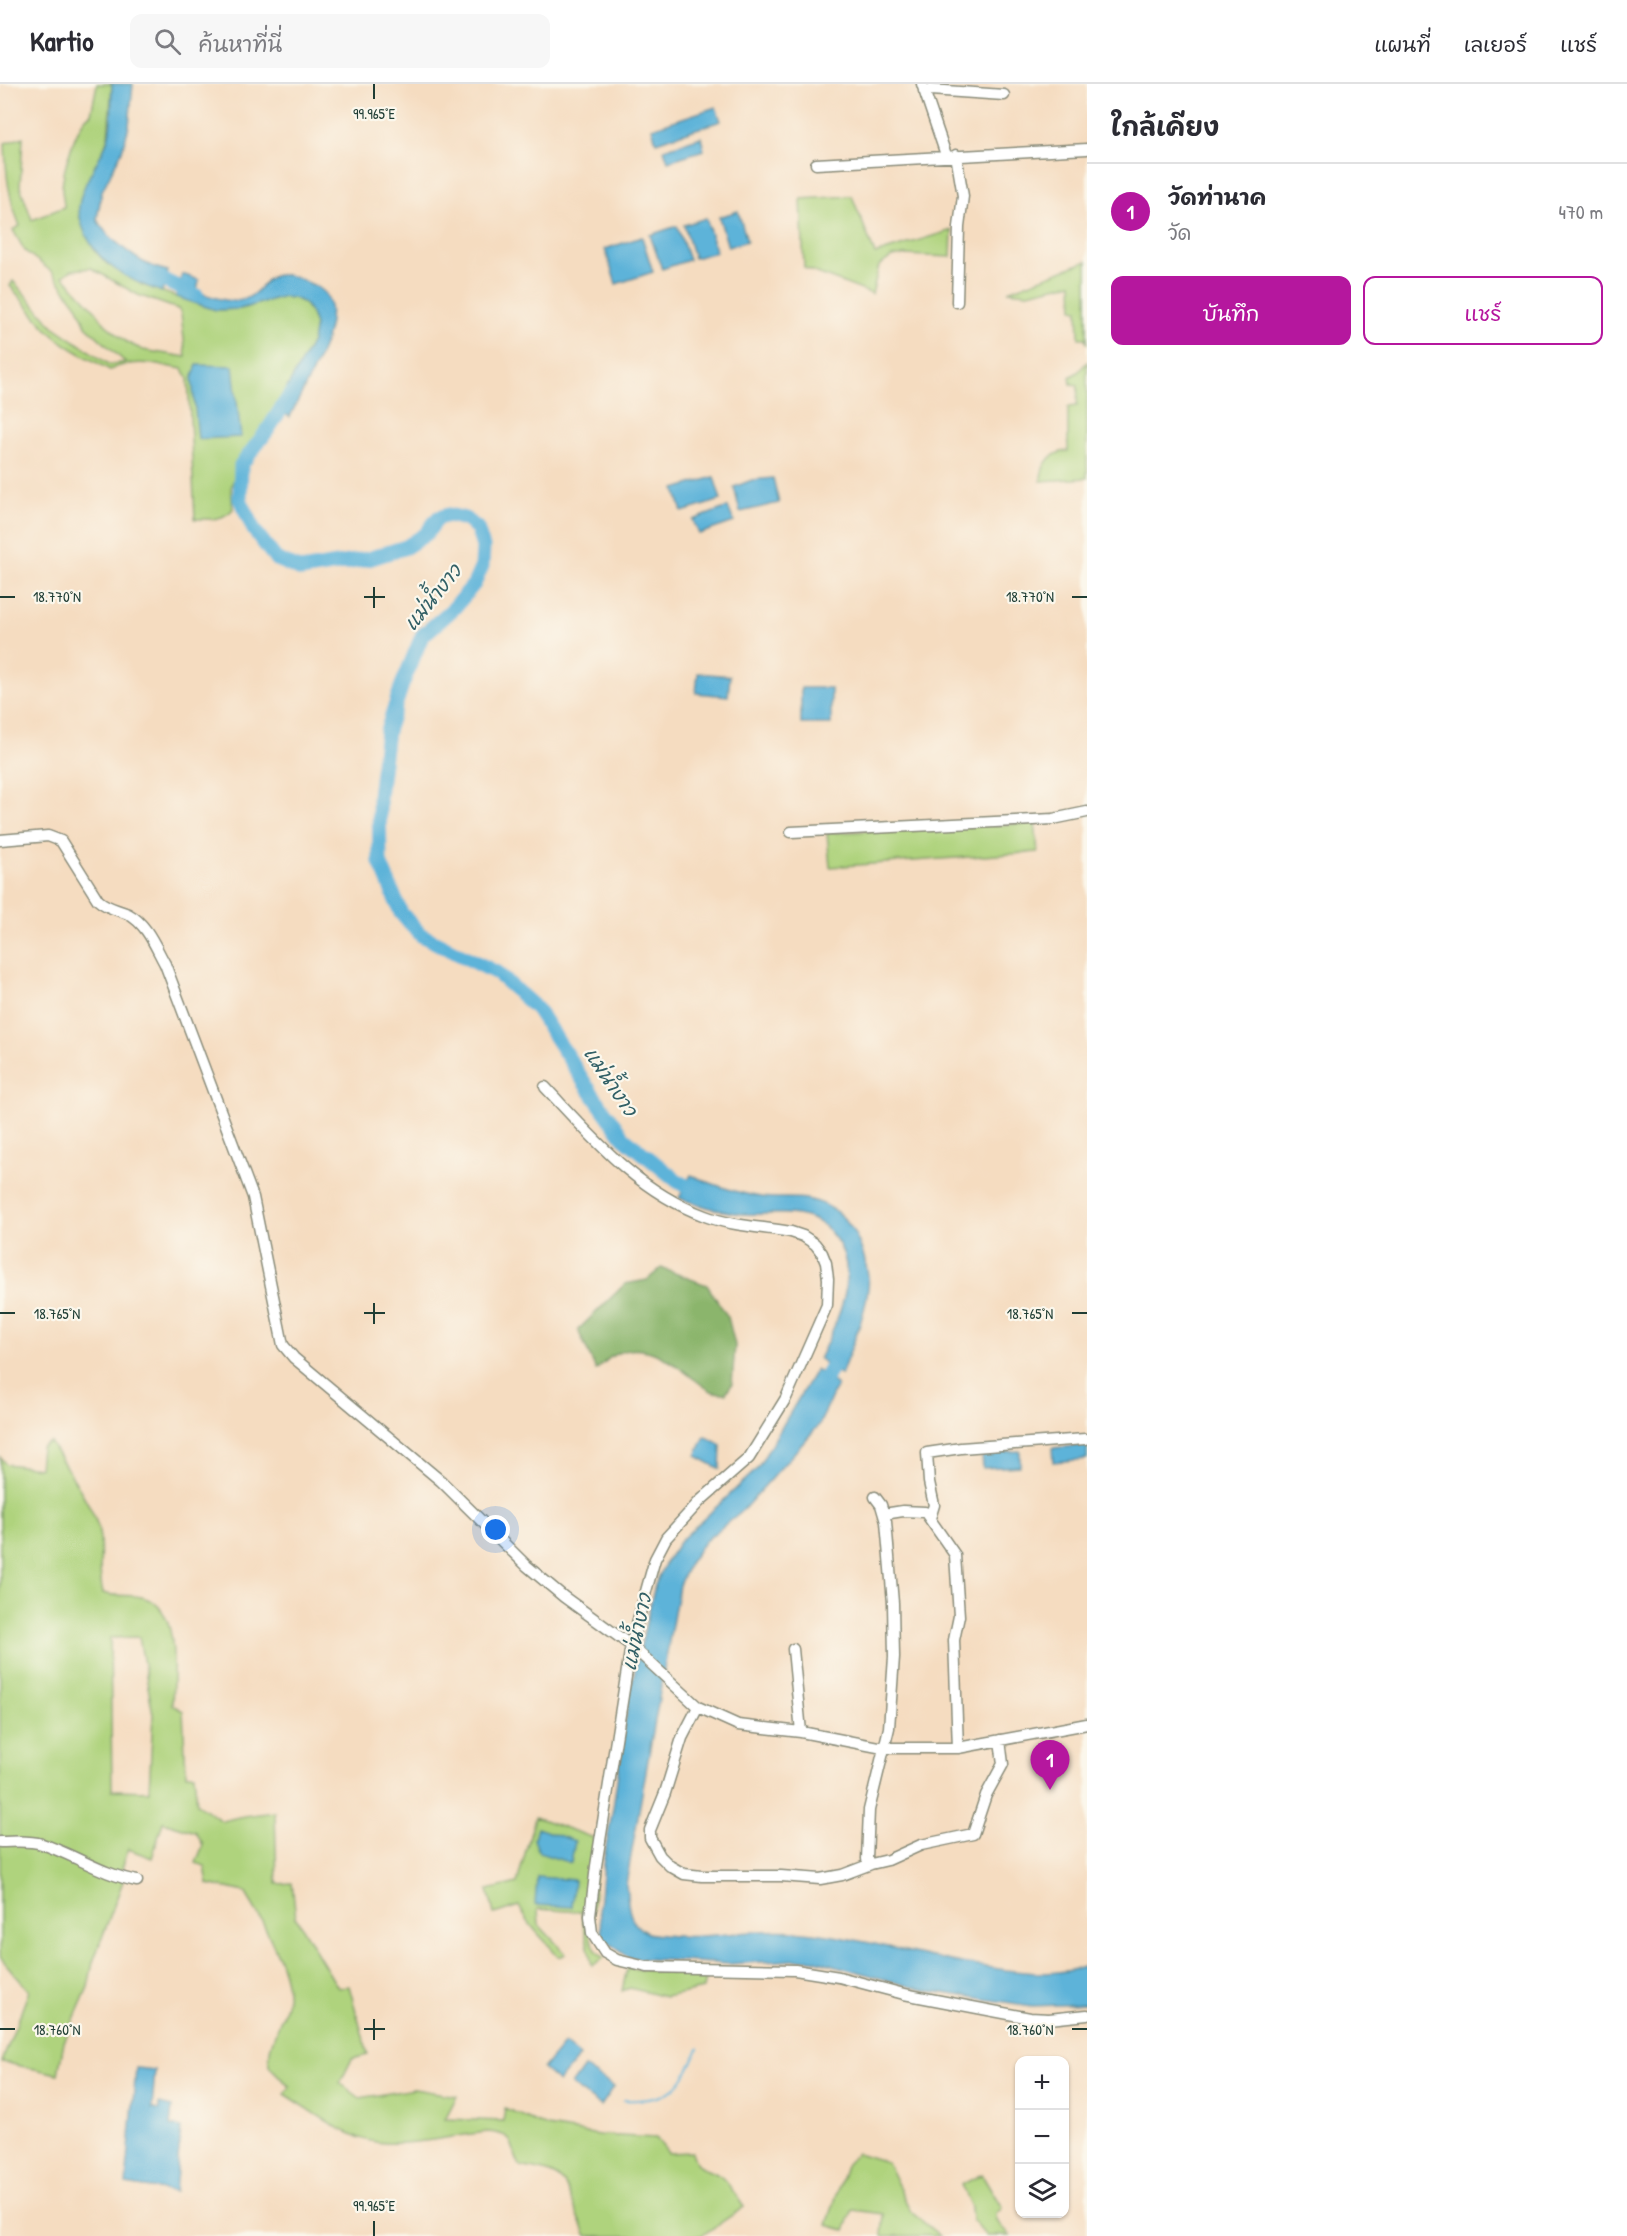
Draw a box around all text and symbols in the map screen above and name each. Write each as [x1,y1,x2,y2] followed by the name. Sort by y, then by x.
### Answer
[130,14,550,68] search box
[30,22,94,60] text: Kartio
[151,25,184,58] icon: search
[199,29,282,59] text: ค้นหาที่นี่
[1374,30,1431,59] text: แผนที่
[1464,30,1527,59] text: เลเยอร์
[1560,30,1597,59] text: แชร์
[353,103,395,124] text: 99.965°E
[1111,109,1219,144] text: ใกล้เคียง
[1168,182,1266,212] text: วัดท่านาค
[1127,198,1134,225] text: 1
[1558,198,1603,225] text: 470 m
[1168,219,1191,246] text: วัด
[1111,276,1351,345] button: บันทึก
[1363,276,1603,345] button: แชร์
[394,554,468,636] water label: แม่น้ำงาว
[33,586,81,607] text: 18.770°N
[1006,586,1054,607] text: 18.770°N
[578,1039,648,1122] water label: แม่น้ำงาว
[34,1303,80,1324] text: 18.765°N
[1007,1303,1053,1324] text: 18.765°N
[481,1515,510,1544] your location
[611,1588,658,1673] water label: แม่น้ำงาว
[1030,1740,1070,1790] pin: 1
[34,2019,80,2040] text: 18.760°N
[1007,2019,1053,2040] text: 18.760°N
[1015,2056,1069,2218] map controls
[1015,2056,1069,2110] button: +
[1015,2110,1069,2164] button: −
[1015,2164,1069,2218] button: layers
[353,2195,395,2216] text: 99.965°E

